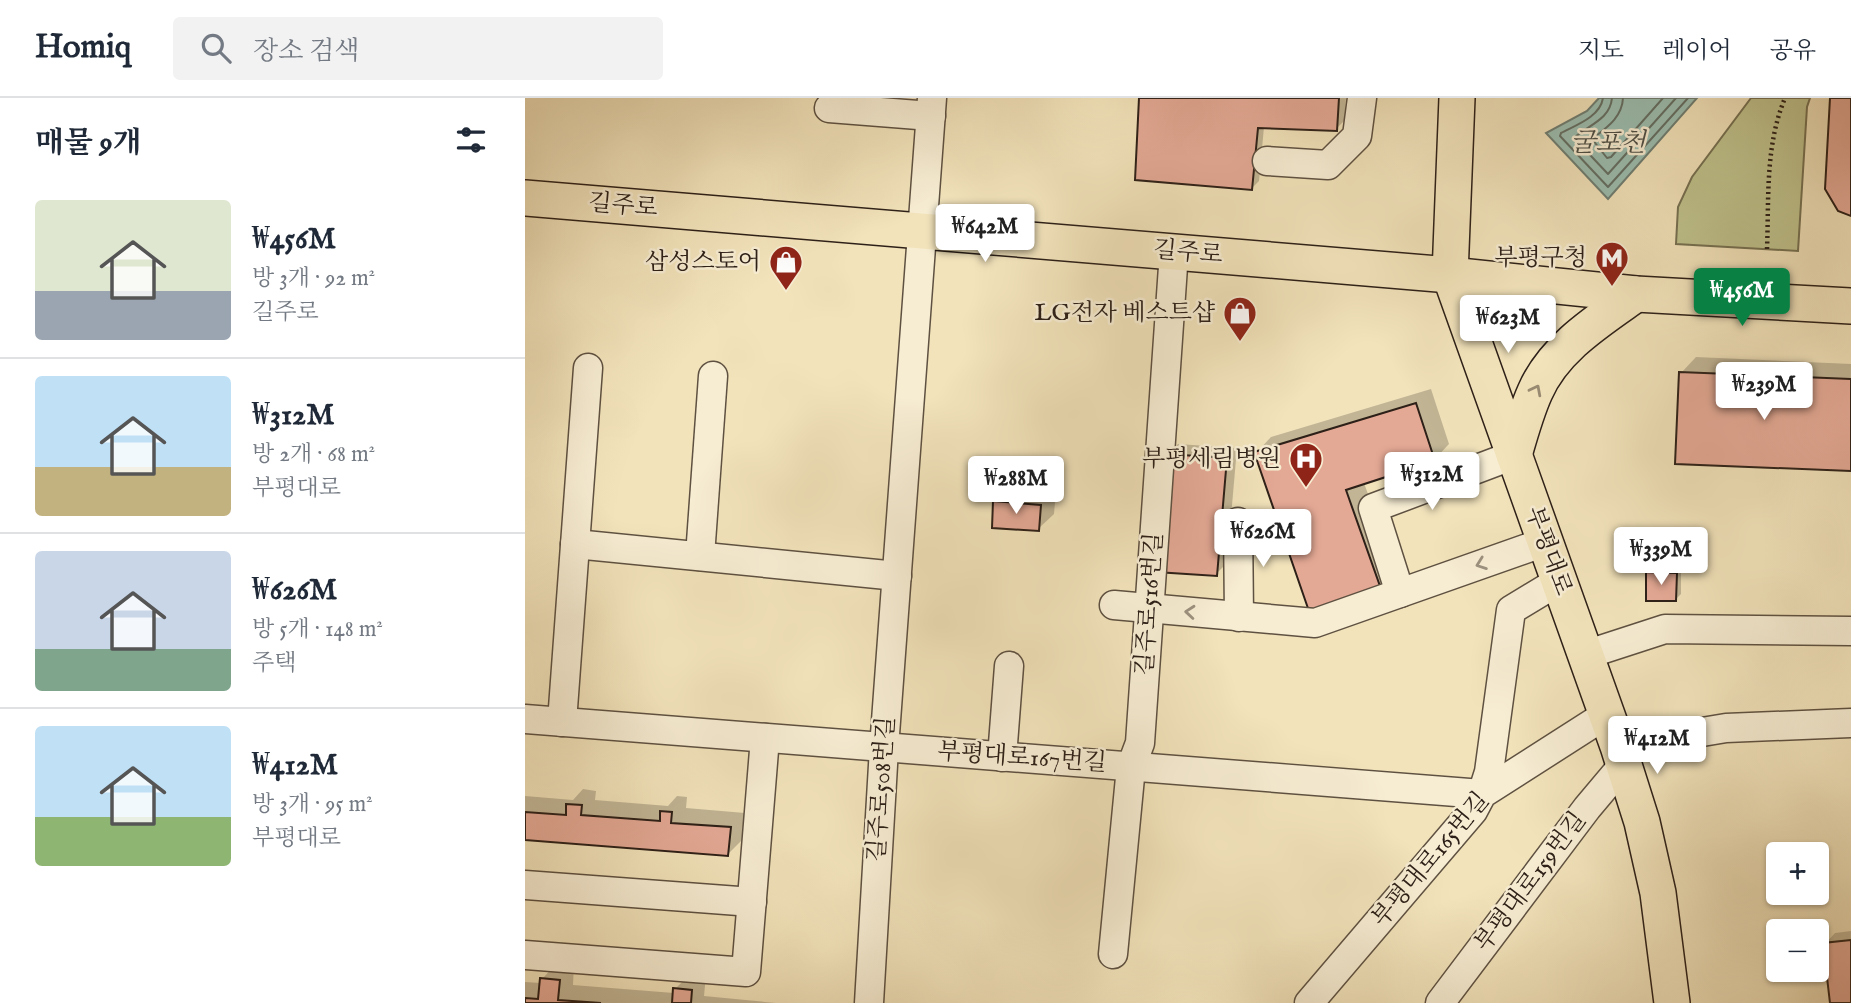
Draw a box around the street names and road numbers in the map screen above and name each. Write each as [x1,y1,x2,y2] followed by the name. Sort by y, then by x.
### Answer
[587,188,659,224] street label: 길주로
[1152,235,1224,271] street label: 길주로
[1518,502,1578,600] street label: 부평대로
[1130,531,1170,677] street label: 길주로516번길
[861,715,903,863] street label: 길주로508번길
[936,737,1108,779] street label: 부평대로167번길
[1365,786,1497,934] street label: 부평대로165번길
[1468,806,1594,958] street label: 부평대로159번길

